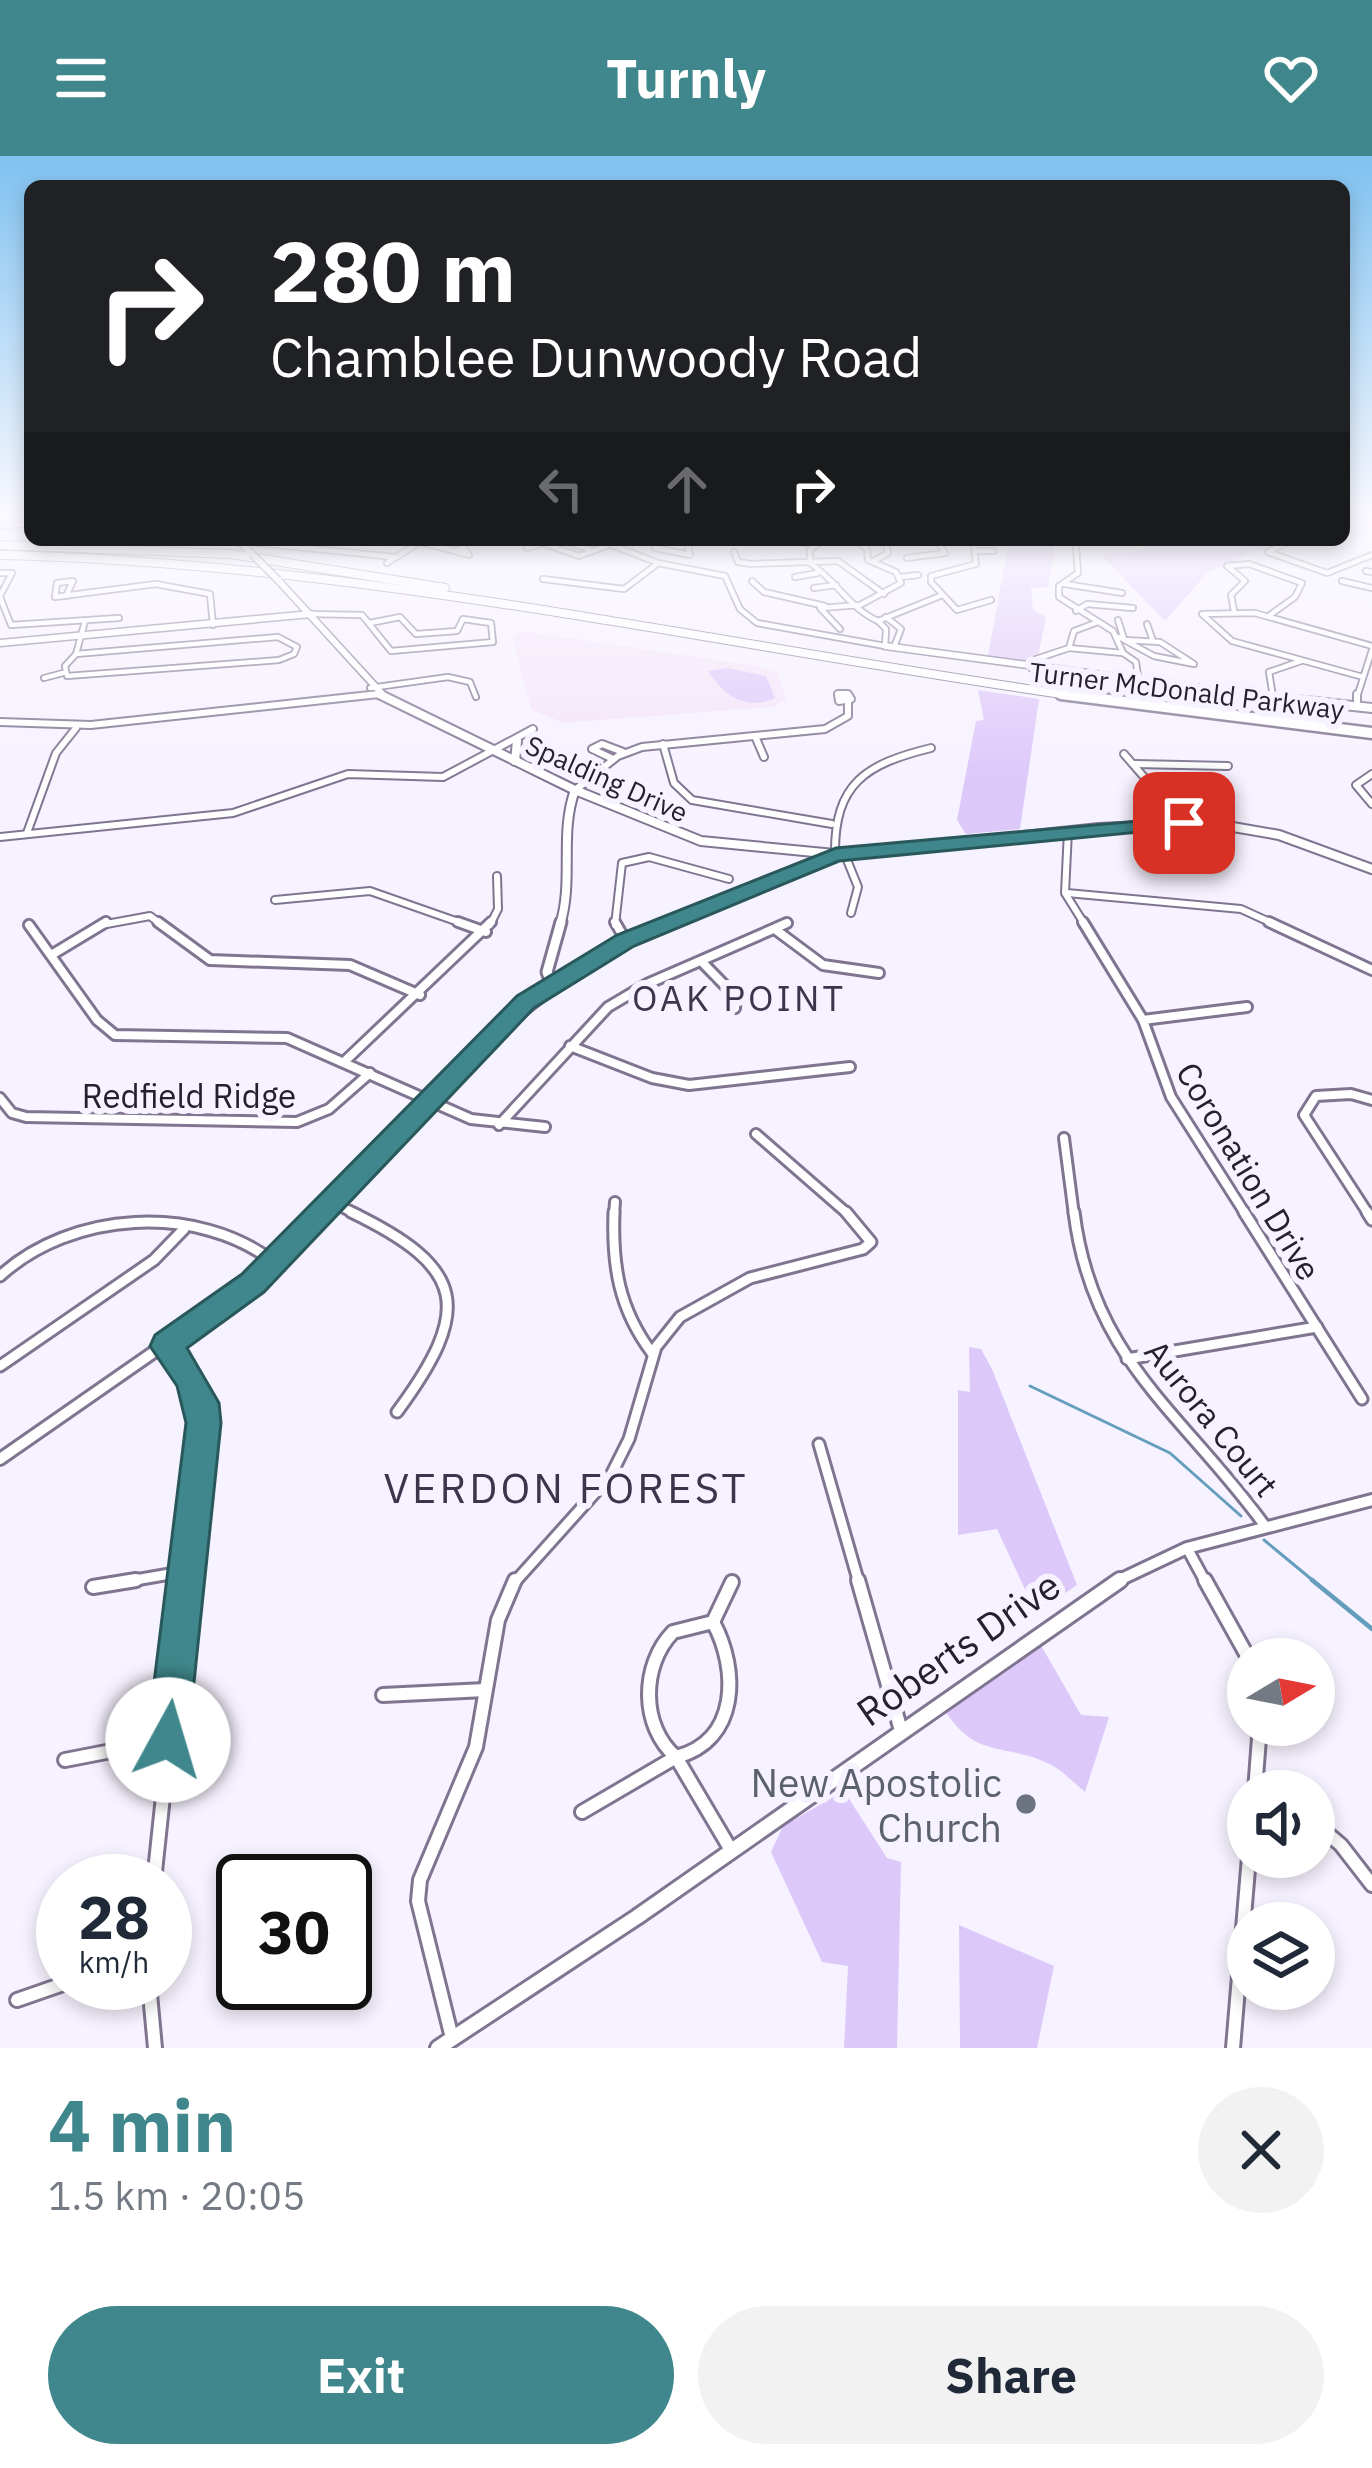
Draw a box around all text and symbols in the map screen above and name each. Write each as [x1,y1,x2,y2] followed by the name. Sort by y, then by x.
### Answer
[606,43,766,113] text: Turnly
[48,45,114,111] icon: menu
[1258,45,1324,111] icon: heart
[270,216,516,325] text: 280 m
[72,228,228,384] icon: right
[270,322,922,392] text: Chamblee Dunwoody Road
[528,456,594,522] icon: left
[654,456,720,522] icon: ahead
[780,456,846,522] icon: right
[1028,653,1347,727] street label: Turner McDonald Parkway
[520,727,694,829] street label: Spalding Drive
[1133,772,1235,874] pin
[1151,790,1217,856] icon: arrive
[632,974,846,1021] district label: OAK POINT
[1167,1054,1331,1288] street label: Coronation Drive
[82,1074,296,1117] street label: Redfield Ridge
[1136,1331,1288,1505] street label: Aurora Court
[383,1460,749,1515] district label: VERDON FOREST
[846,1559,1070,1737] street label: Roberts Drive
[1227,1638,1335,1746] north arrow
[1227,1638,1335,2010] map controls
[105,1677,231,1803] position arrow
[751,1757,1002,1853] place label: New Apostolic Church
[1227,1770,1335,1878] button: sound
[1013,1791,1039,1817] marker: New Apostolic Church
[216,1854,372,2010] speed limit sign: 30
[78,1877,150,1956] text: 28
[1227,1902,1335,2010] button: layers
[79,1942,149,1981] text: km/h
[48,2078,236,2172] text: 4 min
[1198,2087,1324,2213] button: close
[48,2170,305,2221] text: 1.5 km · 20:05
[48,2306,674,2444] button: Exit
[698,2306,1324,2444] button: Share

